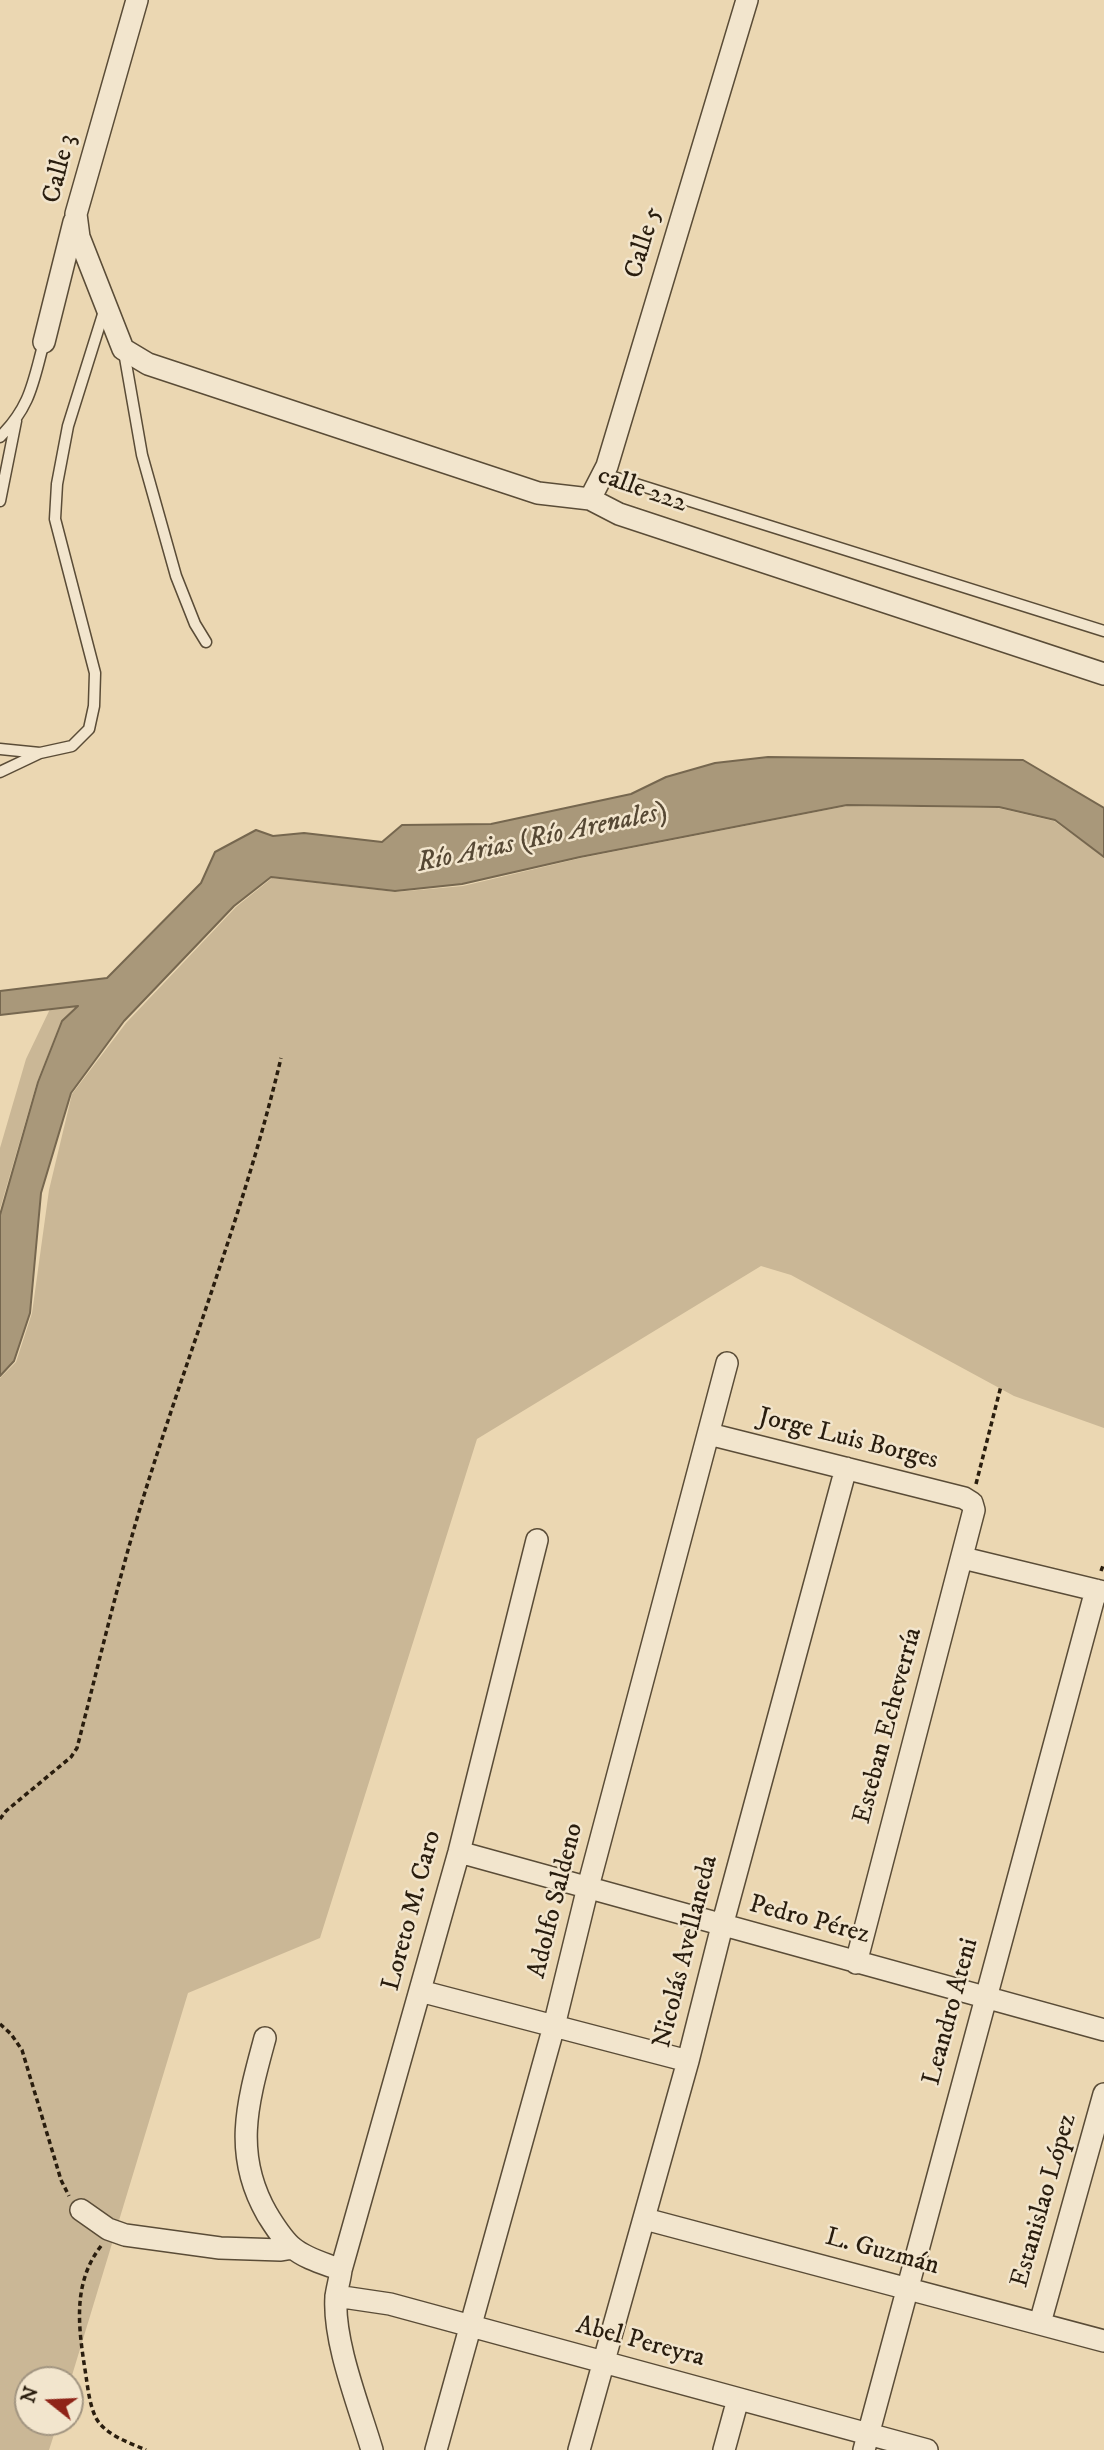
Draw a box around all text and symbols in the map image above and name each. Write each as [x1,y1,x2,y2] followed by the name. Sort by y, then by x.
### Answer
[37,131,85,207] street label: Calle 3
[619,203,671,283] street label: Calle 5
[593,461,691,521] street label: calle 222
[414,796,670,882] water label: Río Arias (Río Arenales)
[755,1403,941,1477] street label: Jorge Luis Borges
[848,1625,930,1827] street label: Esteban Echeverría
[523,1820,591,1982] street label: Adolfo Saldeno
[377,1828,449,1994] street label: Loreto M. Caro
[648,1852,726,2052] street label: Nicolás Avellaneda
[745,1890,873,1952] street label: Pedro Pérez
[917,1935,987,2089] street label: Leandro Ateni
[1005,2111,1085,2291] street label: Estanislao López
[822,2223,942,2283] street label: L. Guzmán
[572,2311,708,2375] street label: Abel Pereyra
[14,2366,84,2436] north arrow
[17,2384,44,2406] text: N

